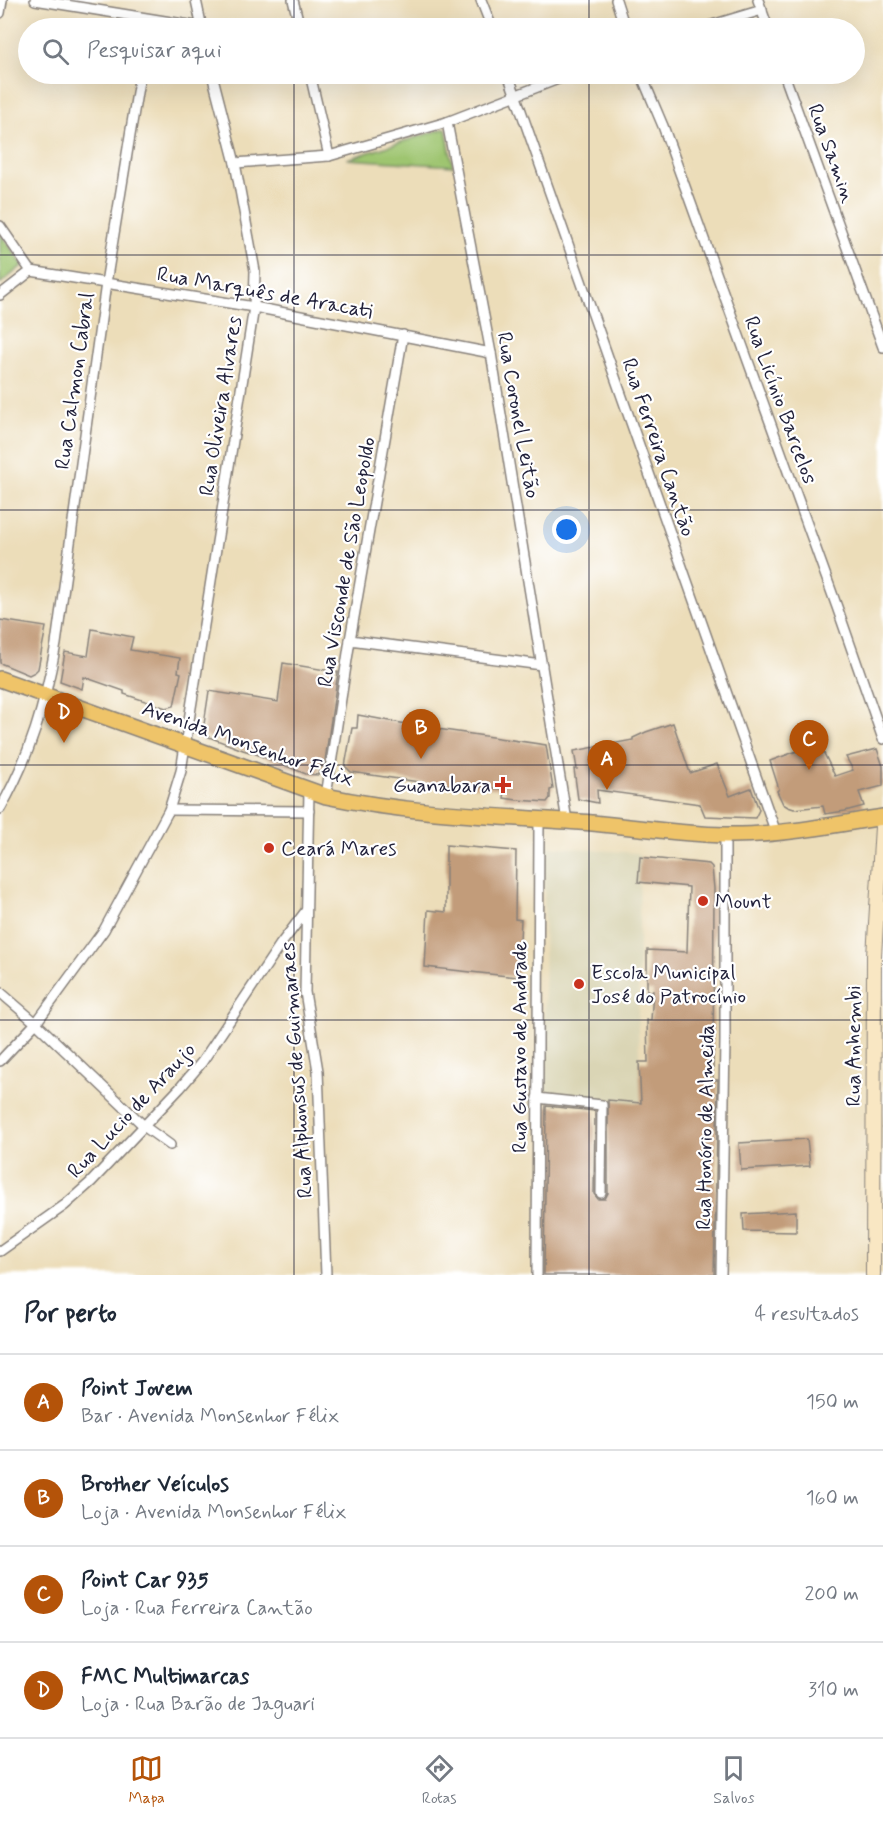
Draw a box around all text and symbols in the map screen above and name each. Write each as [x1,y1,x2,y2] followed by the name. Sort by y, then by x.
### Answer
[18,18,865,84] search box
[39,35,72,68] icon: search
[87,37,222,65] text: Pesquisar aqui
[800,100,862,207] street label: Rua Samin
[155,260,375,326] street label: Rua Marquês de Aracati
[49,291,101,471] street label: Rua Calmon Cabral
[737,313,823,488] street label: Rua Licínio Barcelos
[193,314,249,498] street label: Rua Oliveira Alvares
[490,330,546,501] street label: Rua Coronel Leitão
[614,354,702,540] street label: Rua Ferreira Cantão
[311,435,383,689] street label: Rua Visconde de São Leopoldo
[552,515,581,544] your location
[44,694,84,743] pin: D
[138,695,357,793] street label: Avenida Monsenhor Félix
[402,710,440,759] pin: B
[790,720,828,770] pin: C
[588,740,626,790] pin: A
[393,772,491,800] place label: Guanabara
[496,778,510,792] marker: Guanabara
[281,835,397,863] place label: Ceará Mares
[262,841,276,855] marker: Ceará Mares
[715,888,772,916] place label: Mount
[696,894,710,908] marker: Mount
[274,941,320,1199] street label: Rua Alphonsus de Guimaraes
[506,941,534,1153] street label: Rua Gustavo de Andrade
[591,959,746,1011] place label: Escola Municipal José do Patrocínio
[572,977,586,991] marker: Escola Municipal José do Patrocínio
[840,985,868,1107] street label: Rua Anhembi
[690,1024,722,1230] street label: Rua Honório de Almeida
[61,1037,202,1185] street label: Rua Lucio de Araujo
[24,1297,117,1331] text: Por perto
[755,1301,859,1328] text: 4 resultados
[81,1375,193,1403] text: Point Jovem
[37,1389,50,1416] text: A
[806,1389,859,1416] text: 150 m
[81,1403,339,1430] text: Bar · Avenida Monsenhor Félix
[81,1471,229,1499] text: Brother Veículos
[37,1485,50,1512] text: B
[806,1485,859,1512] text: 160 m
[81,1499,346,1526] text: Loja · Avenida Monsenhor Félix
[81,1567,209,1595] text: Point Car 935
[36,1581,51,1608] text: C
[804,1581,859,1608] text: 200 m
[81,1595,313,1622] text: Loja · Rua Ferreira Cantão
[81,1663,249,1691] text: FMC Multimarcas
[37,1677,50,1704] text: D
[808,1677,859,1704] text: 310 m
[81,1691,315,1718] text: Loja · Rua Barão de Jaguari
[128,1752,165,1809] tab: Mapa
[422,1752,457,1809] tab: Rotas
[713,1752,755,1809] tab: Salvos

